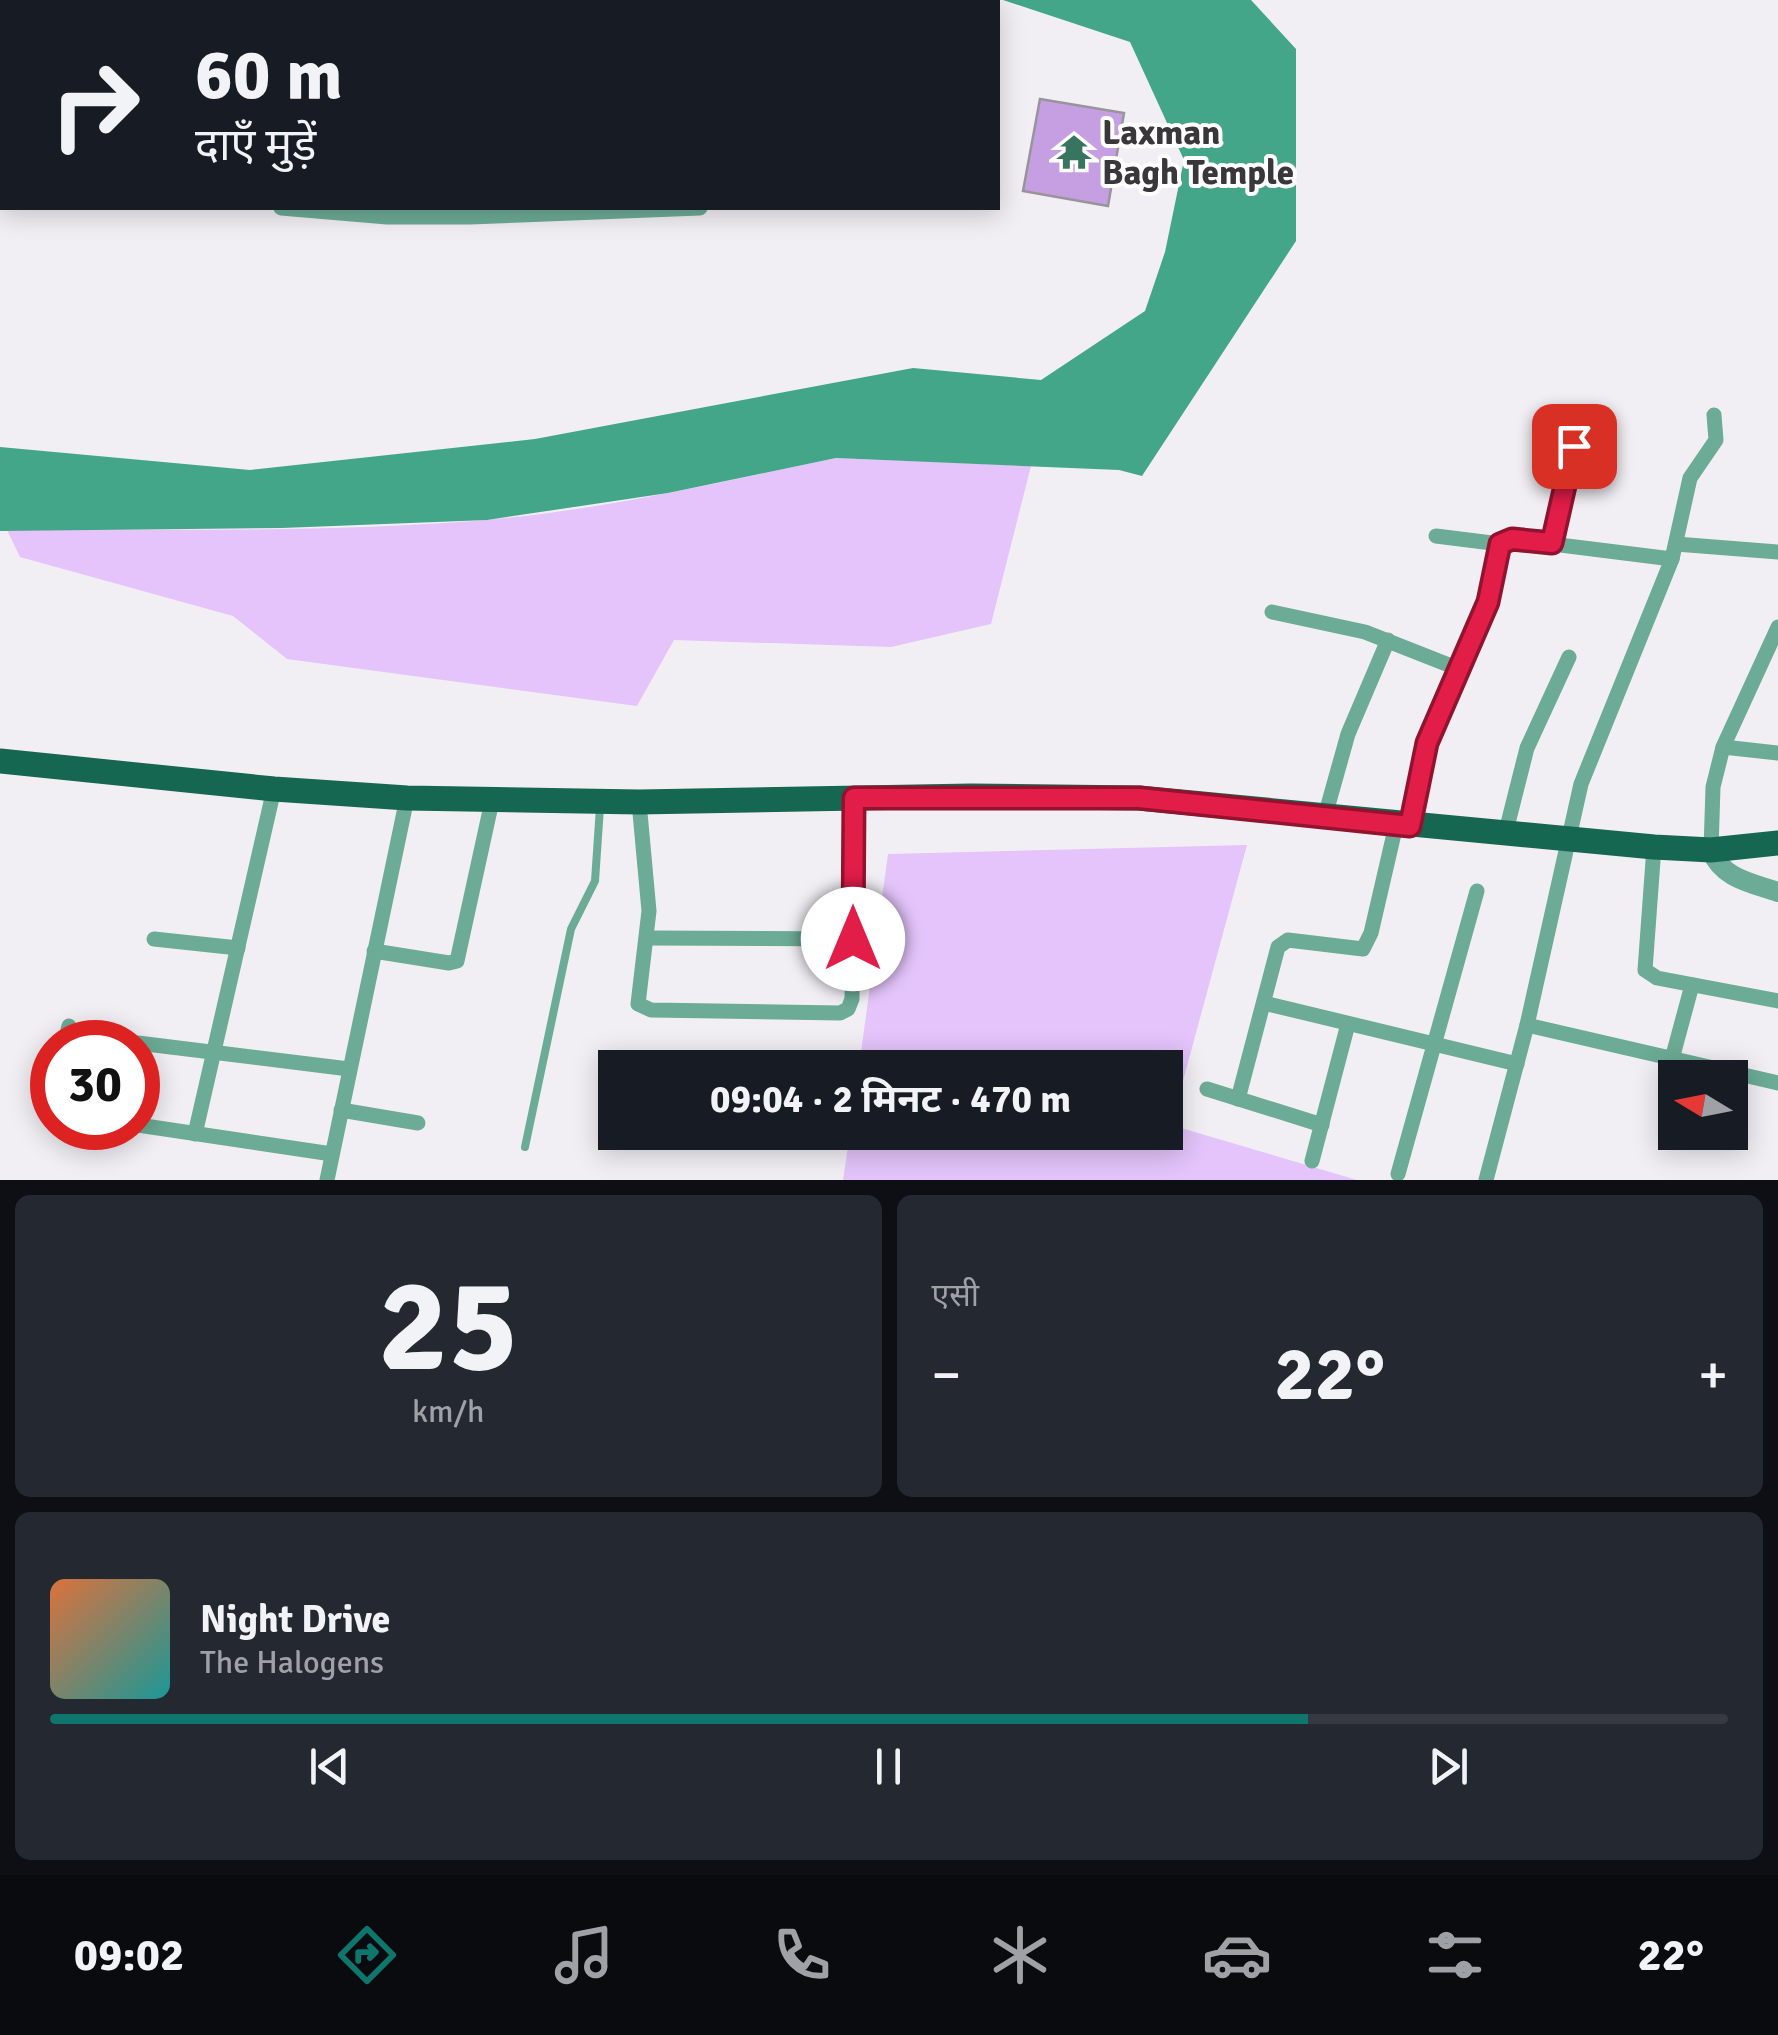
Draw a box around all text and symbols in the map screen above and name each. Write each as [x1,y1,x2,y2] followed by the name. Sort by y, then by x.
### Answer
[195,32,343,118] text: 60 m
[30,40,160,170] icon: right
[1102,111,1294,194] place label: Laxman Bagh Temple
[195,118,316,173] text: दाएँ मुड़ें
[1055,133,1093,171] temple icon: Laxman Bagh Temple
[1532,404,1617,489] pin
[1547,419,1602,474] icon: arrive
[801,887,905,991] position arrow
[30,1020,160,1150] speed limit sign: 30
[1658,1060,1748,1150] north arrow
[1658,1060,1748,1150] map controls
[710,1076,1071,1123] text: 09:04 · 2 मिनट · 470 m
[378,1247,518,1407] text: 25
[932,1276,979,1315] text: एसी
[1274,1328,1385,1421] text: 22°
[932,1341,961,1409] text: −
[1698,1341,1728,1409] text: +
[412,1392,484,1431] text: km/h
[200,1596,390,1643] text: Night Drive
[200,1643,384,1682] text: The Halogens
[302,1739,357,1794] icon: previous
[861,1739,916,1794] icon: pause
[1421,1739,1476,1794] icon: next
[332,1920,402,1990] icon: directions
[549,1920,619,1990] icon: music
[767,1920,837,1990] icon: phone
[985,1920,1055,1990] icon: climate
[1202,1920,1272,1990] icon: car
[1420,1920,1490,1990] icon: filters
[74,1928,184,1983] text: 09:02
[1638,1928,1704,1983] text: 22°

